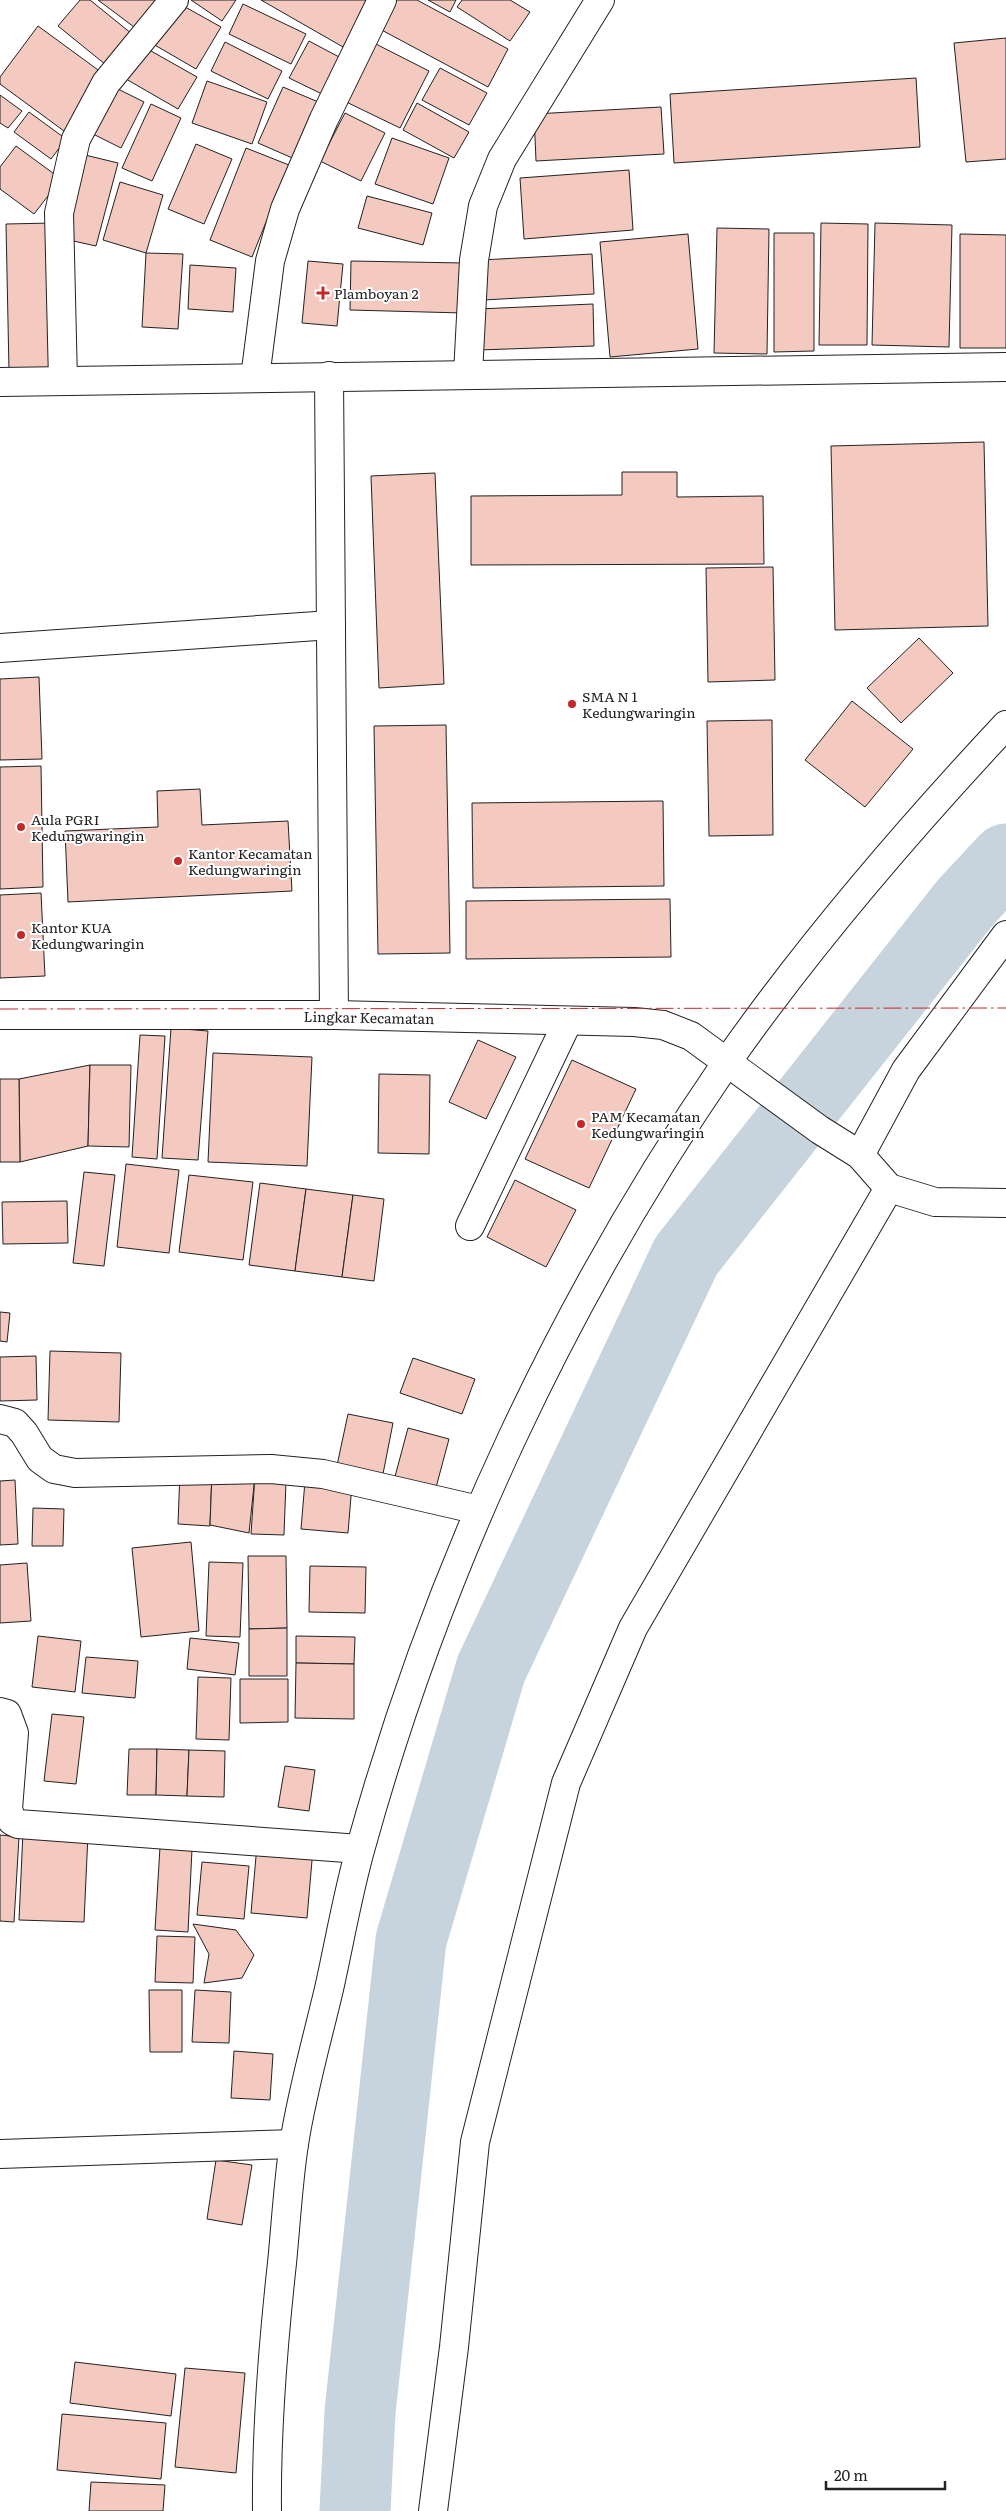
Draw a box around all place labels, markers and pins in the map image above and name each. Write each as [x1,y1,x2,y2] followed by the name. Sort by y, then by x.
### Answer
[334,283,419,303] place label: Plamboyan 2
[316,286,330,300] marker: Plamboyan 2
[582,686,695,722] place label: SMA N 1 Kedungwaringin
[566,698,578,710] marker: SMA N 1 Kedungwaringin
[31,809,144,845] place label: Aula PGRI Kedungwaringin
[15,821,27,833] marker: Aula PGRI Kedungwaringin
[188,843,313,879] place label: Kantor Kecamatan Kedungwaringin
[172,855,184,867] marker: Kantor Kecamatan Kedungwaringin
[31,917,144,953] place label: Kantor KUA Kedungwaringin
[15,929,27,941] marker: Kantor KUA Kedungwaringin
[591,1106,704,1142] place label: PAM Kecamatan Kedungwaringin
[575,1118,587,1130] marker: PAM Kecamatan Kedungwaringin

